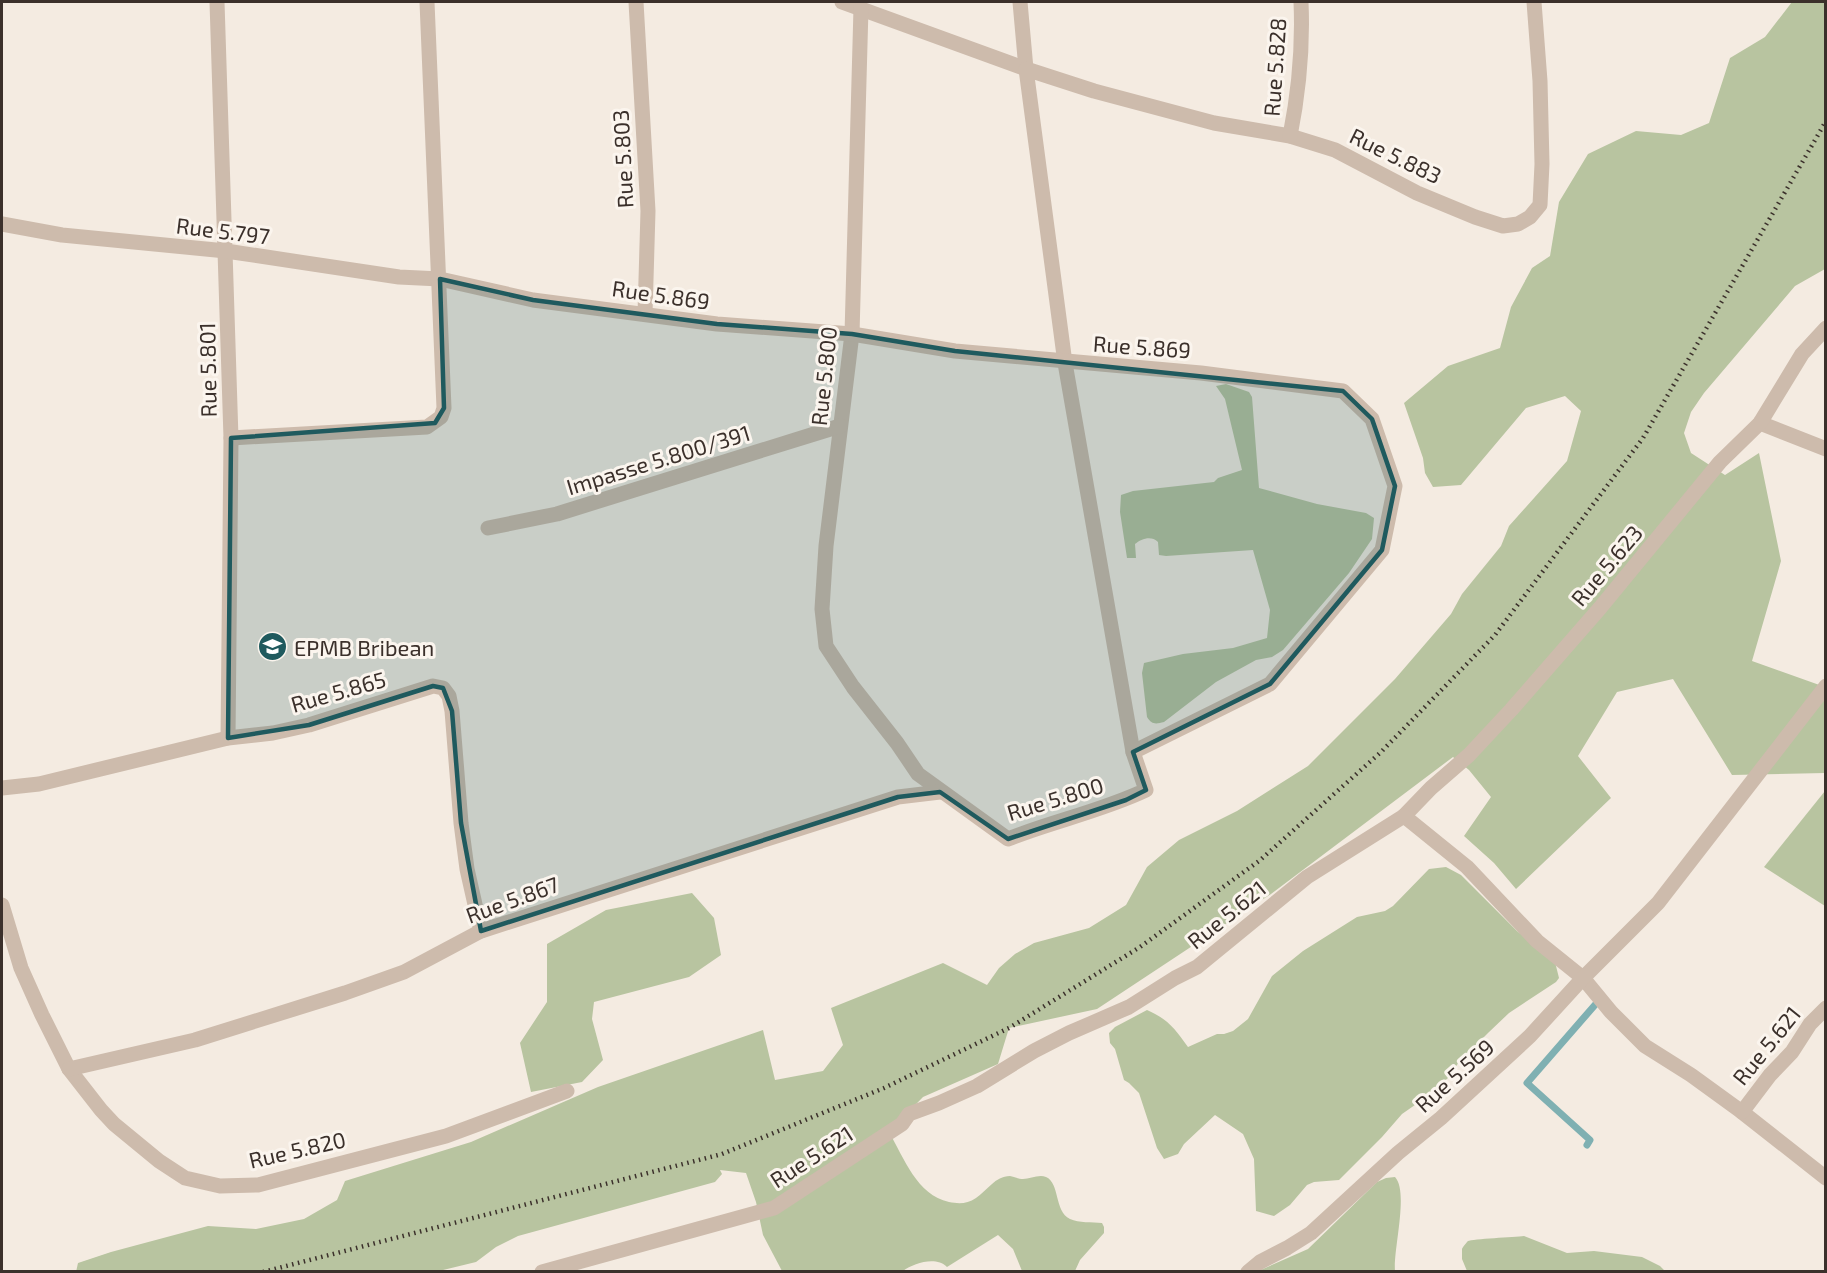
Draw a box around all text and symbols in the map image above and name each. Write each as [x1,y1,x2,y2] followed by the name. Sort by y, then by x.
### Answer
[1258,17,1290,117] street label: Rue 5.828
[606,109,638,209] street label: Rue 5.803
[1346,122,1446,188] street label: Rue 5.883
[175,211,271,249] street label: Rue 5.797
[611,274,711,314] street label: Rue 5.869
[193,322,221,418] street label: Rue 5.801
[805,325,841,427] street label: Rue 5.800
[1092,330,1192,362] street label: Rue 5.869
[563,419,753,499] street label: Impasse 5.800/391
[1565,520,1647,610] street label: Rue 5.623
[257,631,289,663] school or university icon: EPMB Bribean
[294,634,434,660] place label: EPMB Bribean
[288,665,388,717] street label: Rue 5.865
[1004,771,1106,825] street label: Rue 5.800
[462,870,562,928] street label: Rue 5.867
[1182,875,1270,953] street label: Rue 5.621
[1727,1001,1805,1089] street label: Rue 5.621
[1409,1033,1499,1117] street label: Rue 5.569
[765,1120,857,1192] street label: Rue 5.621
[246,1125,348,1173] street label: Rue 5.820

